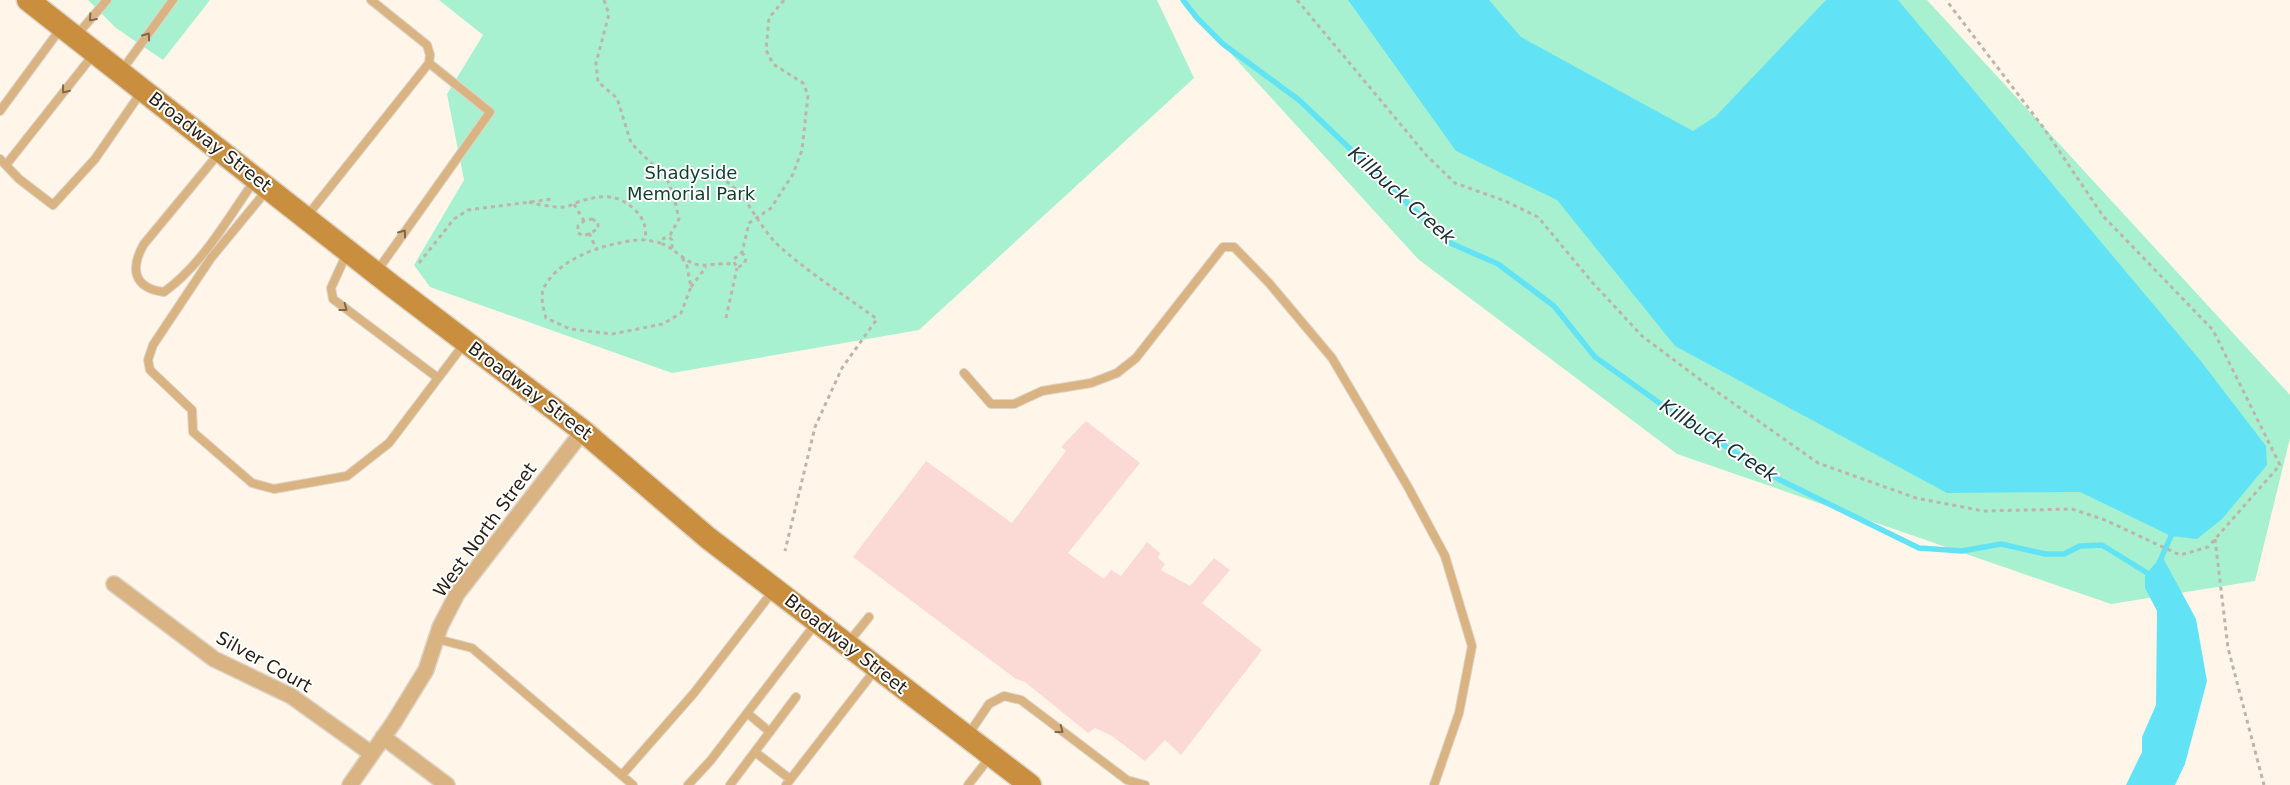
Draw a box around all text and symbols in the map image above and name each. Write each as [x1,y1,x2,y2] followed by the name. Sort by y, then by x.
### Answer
[88,13,97,22] one-way arrow
[141,32,150,42] one-way arrow
[62,84,71,94] one-way arrow
[145,87,276,196] street label: Broadway Street
[1344,142,1460,249] water label: Killbuck Creek
[627,162,756,204] park label: Shadyside Memorial Park
[398,230,406,239] one-way arrow
[338,302,348,311] one-way arrow
[464,337,596,444] street label: Broadway Street
[1656,394,1783,487] water label: Killbuck Creek
[429,459,540,601] street label: West North Street
[781,589,912,698] street label: Broadway Street
[213,627,316,696] street label: Silver Court
[1054,724,1063,732] one-way arrow

